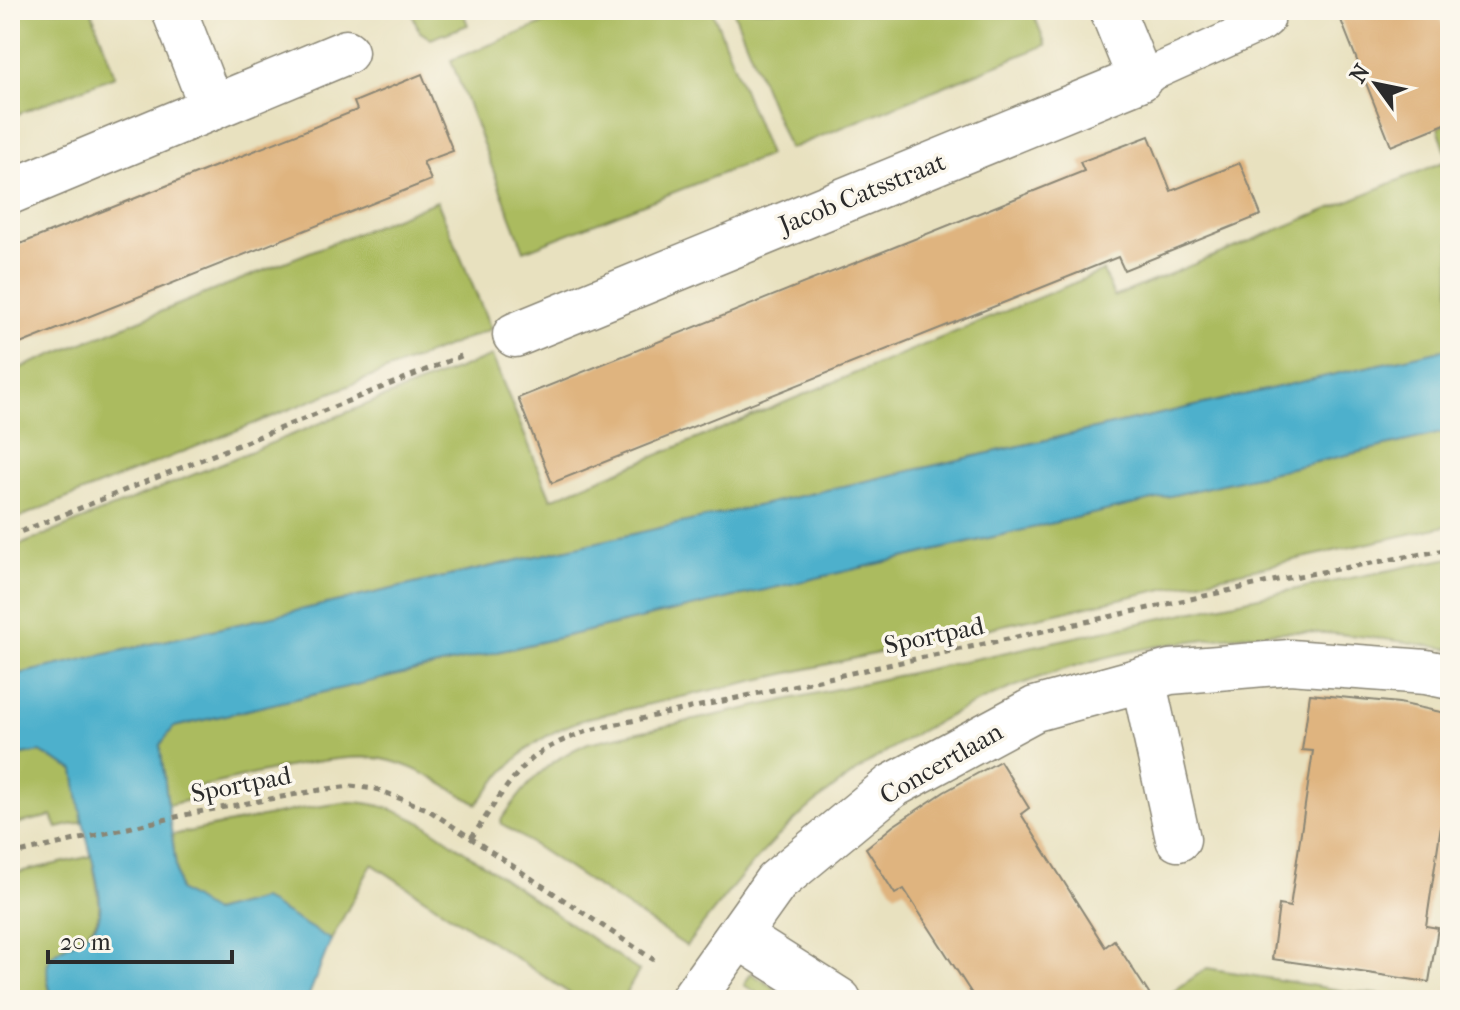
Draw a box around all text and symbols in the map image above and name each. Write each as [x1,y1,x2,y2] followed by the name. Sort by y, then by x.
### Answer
[1336,44,1416,124] north arrow
[1345,59,1376,88] text: N
[773,146,951,242] street label: Jacob Catsstraat
[881,610,988,661] street label: Sportpad
[874,716,1008,811] street label: Concertlaan
[188,759,295,809] street label: Sportpad
[48,914,232,964] scale bar
[60,928,111,956] text: 20 m

